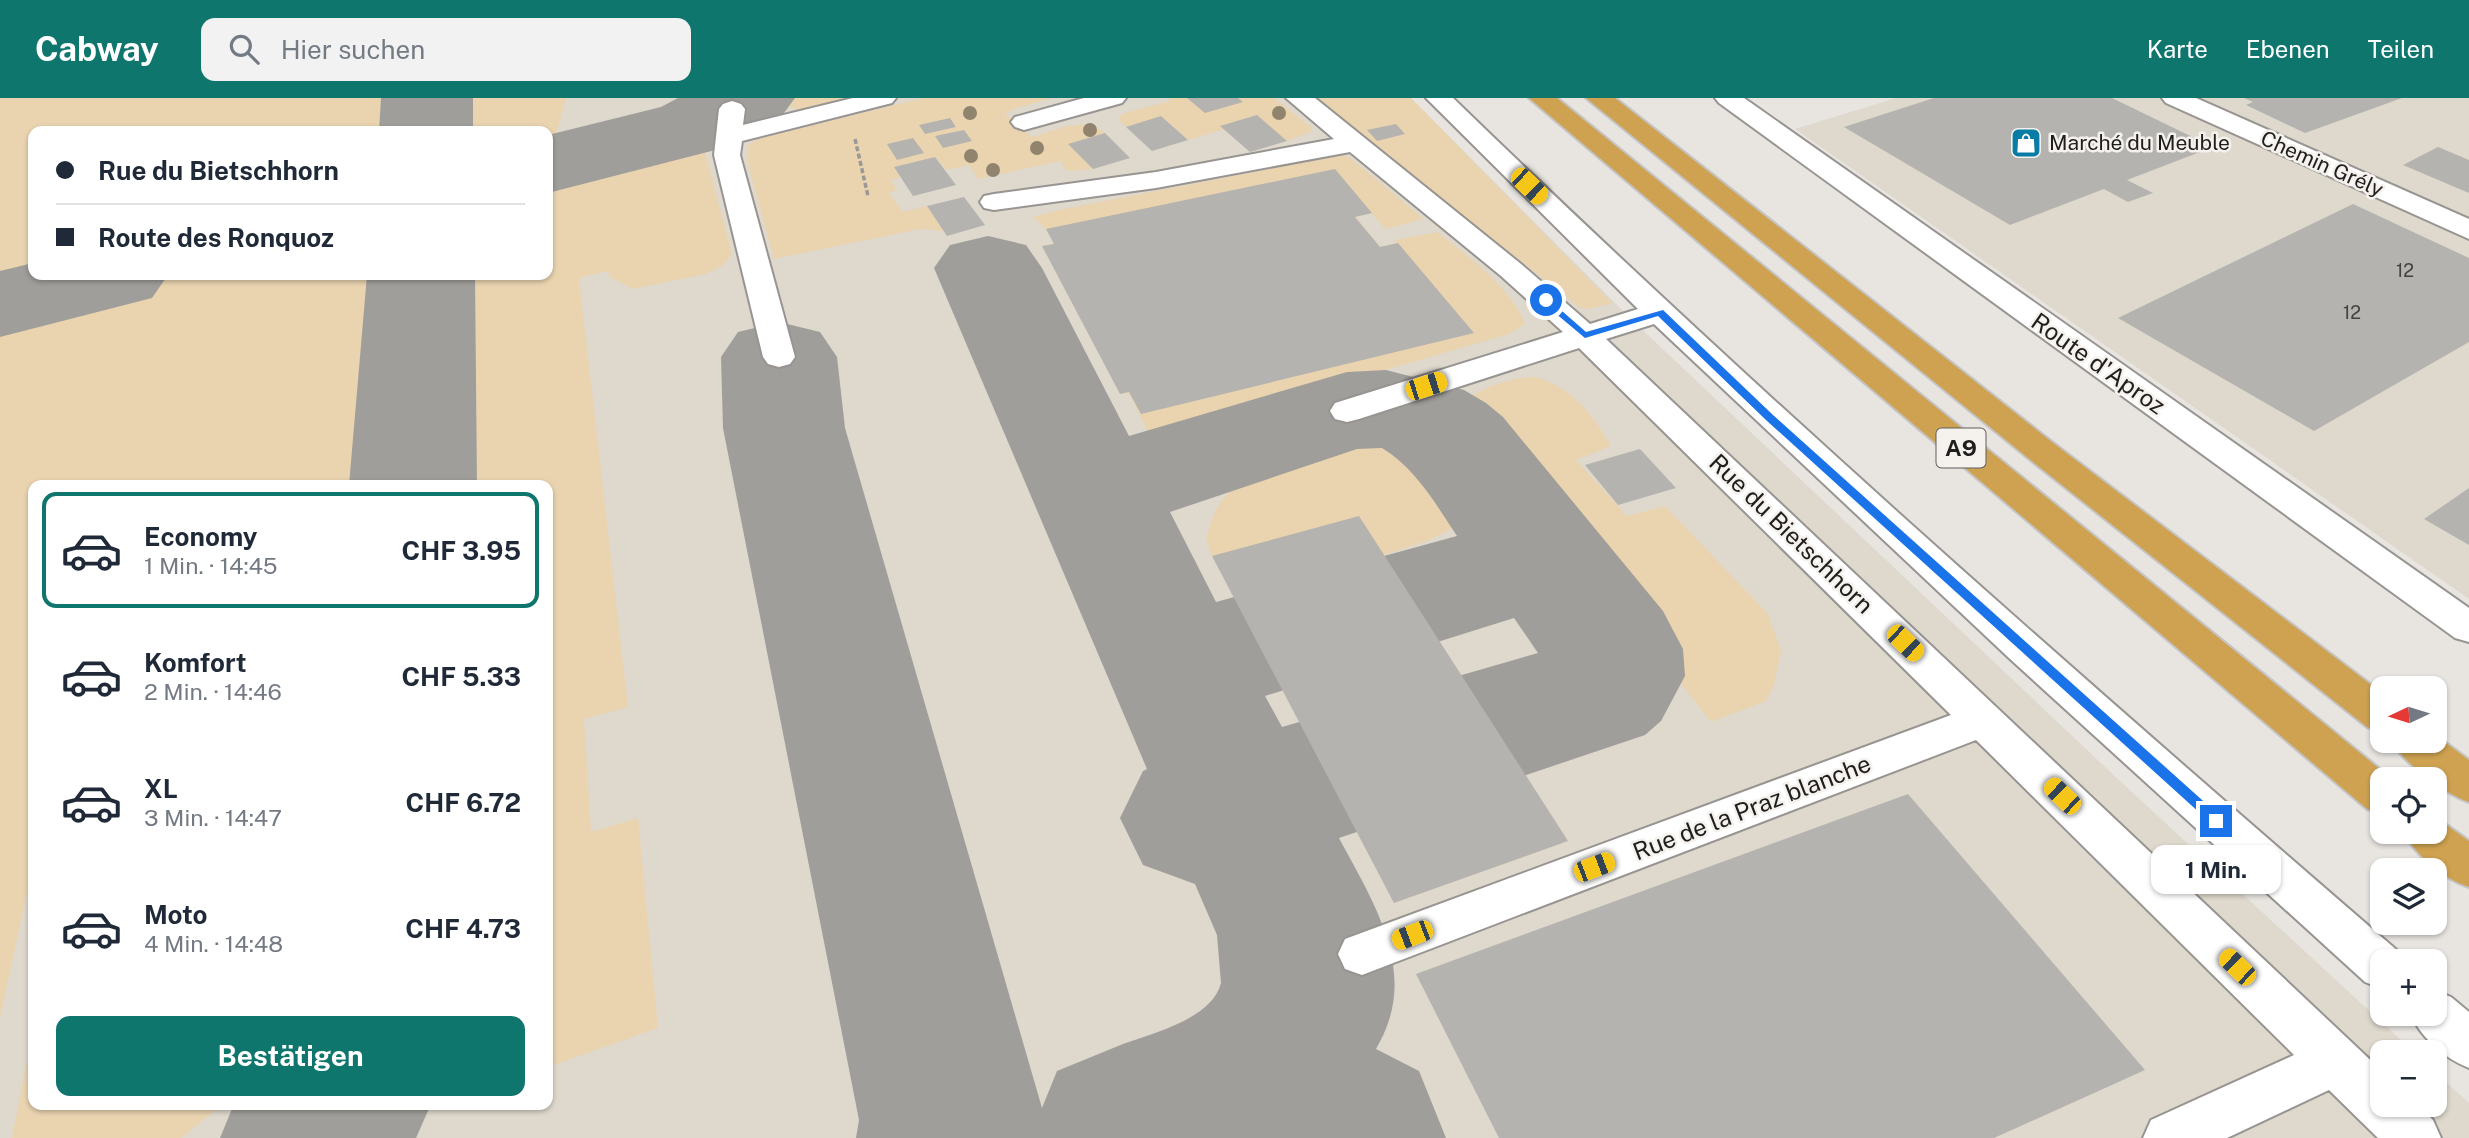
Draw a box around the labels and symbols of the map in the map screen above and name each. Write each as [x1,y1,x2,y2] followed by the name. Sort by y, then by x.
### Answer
[2257,125,2387,202] street label: Chemin Grély
[2009,126,2043,160] shop icon: Marché du Meuble
[2049,130,2230,155] place label: Marché du Meuble
[1507,164,1552,208] car
[2396,260,2414,281] house number: 12
[1530,284,1562,316] route start
[2343,302,2361,323] house number: 12
[2026,307,2171,420] street label: Route d'Aproz
[1403,370,1450,402] car
[1937,428,1986,468] road number: A9
[1704,448,1879,619] street label: Rue du Bietschhorn
[1883,621,1928,665] car
[2370,676,2446,752] north arrow
[1629,749,1875,865] street label: Rue de la Praz blanche
[2040,774,2085,818] car
[2200,805,2232,837] route end
[2151,846,2281,894] callout: 1 Min.
[1571,850,1618,884] car
[1389,918,1436,952] car
[2215,945,2260,989] car

